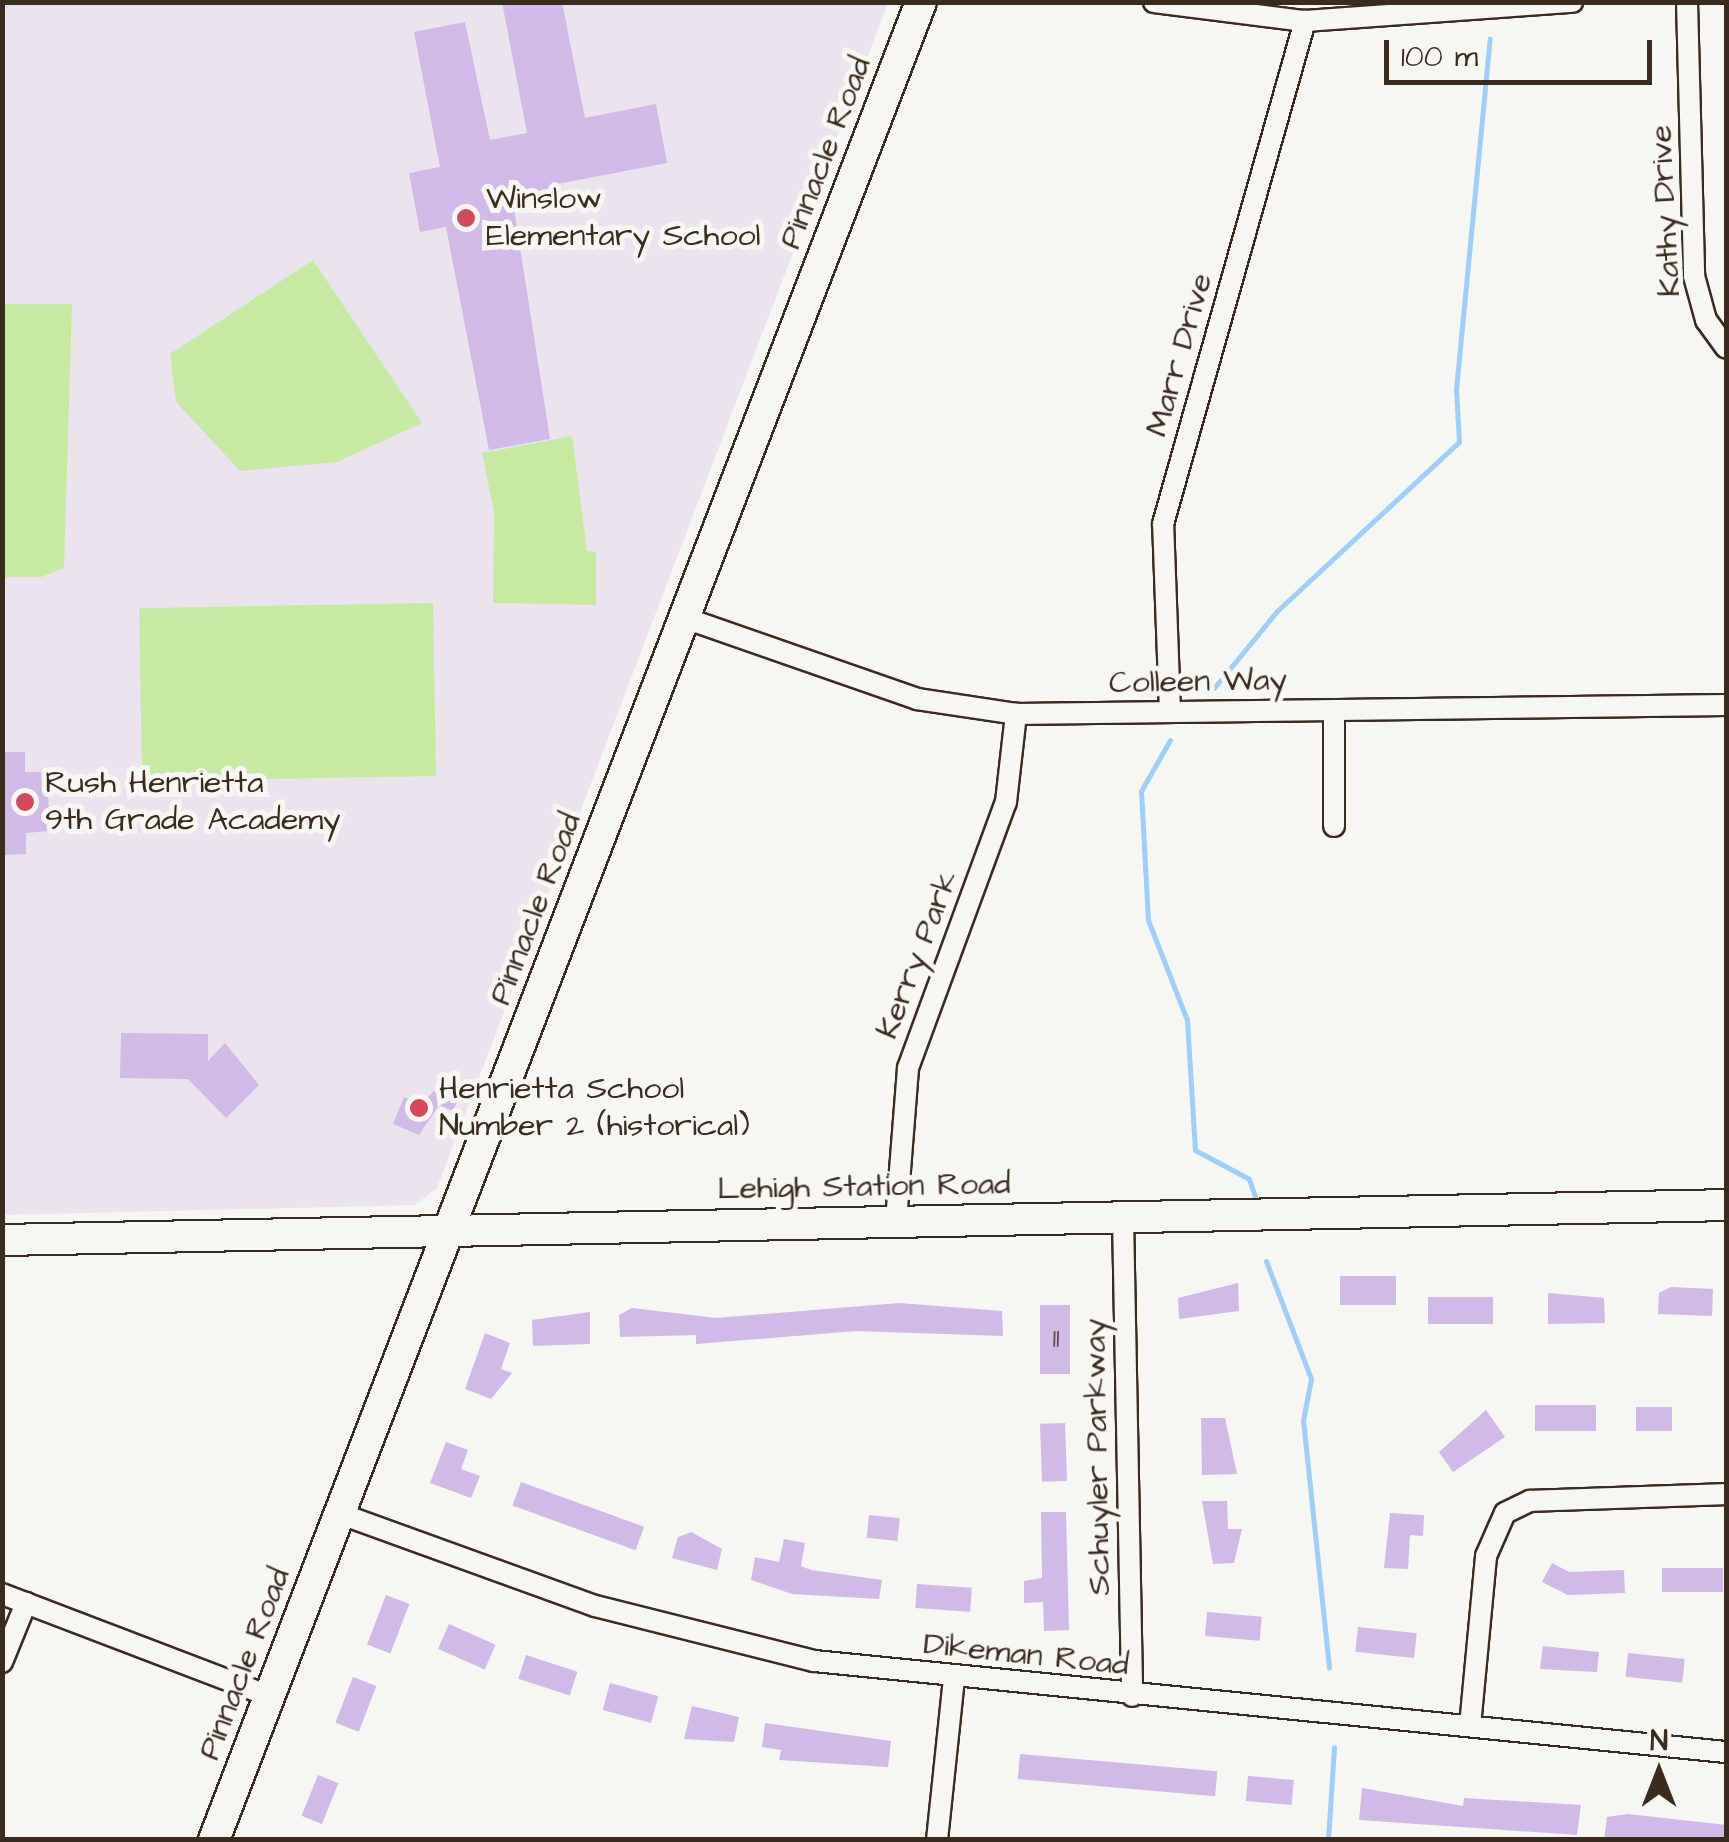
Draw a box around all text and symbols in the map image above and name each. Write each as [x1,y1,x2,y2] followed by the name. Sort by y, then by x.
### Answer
[1389,20,1656,82] scale bar
[1401,36,1478,78] text: 100 m
[772,52,880,254] street label: Pinnacle Road
[1642,124,1690,298] street label: Kathy Drive
[486,181,760,256] place label: Winslow Elementary School
[455,207,477,229] marker: Winslow Elementary School
[1138,269,1222,441] street label: Marr Drive
[1109,661,1287,703] street label: Colleen Way
[45,765,341,840] place label: Rush Henrietta 9th Grade Academy
[14,791,36,813] marker: Rush Henrietta 9th Grade Academy
[482,808,590,1010] street label: Pinnacle Road
[868,866,968,1044] street label: Kerry Park
[439,1071,750,1146] place label: Henrietta School Number 2 (historical)
[408,1097,430,1119] marker: Henrietta School Number 2 (historical)
[717,1165,1011,1209] street label: Lehigh Station Road
[1076,1318,1120,1596] street label: Schuyler Parkway
[1052,1322,1060,1356] house number: 11
[191,1563,299,1765] street label: Pinnacle Road
[922,1625,1130,1685] street label: Dikeman Road
[1609,1722,1709,1822] north arrow
[1650,1722,1668,1761] text: N

